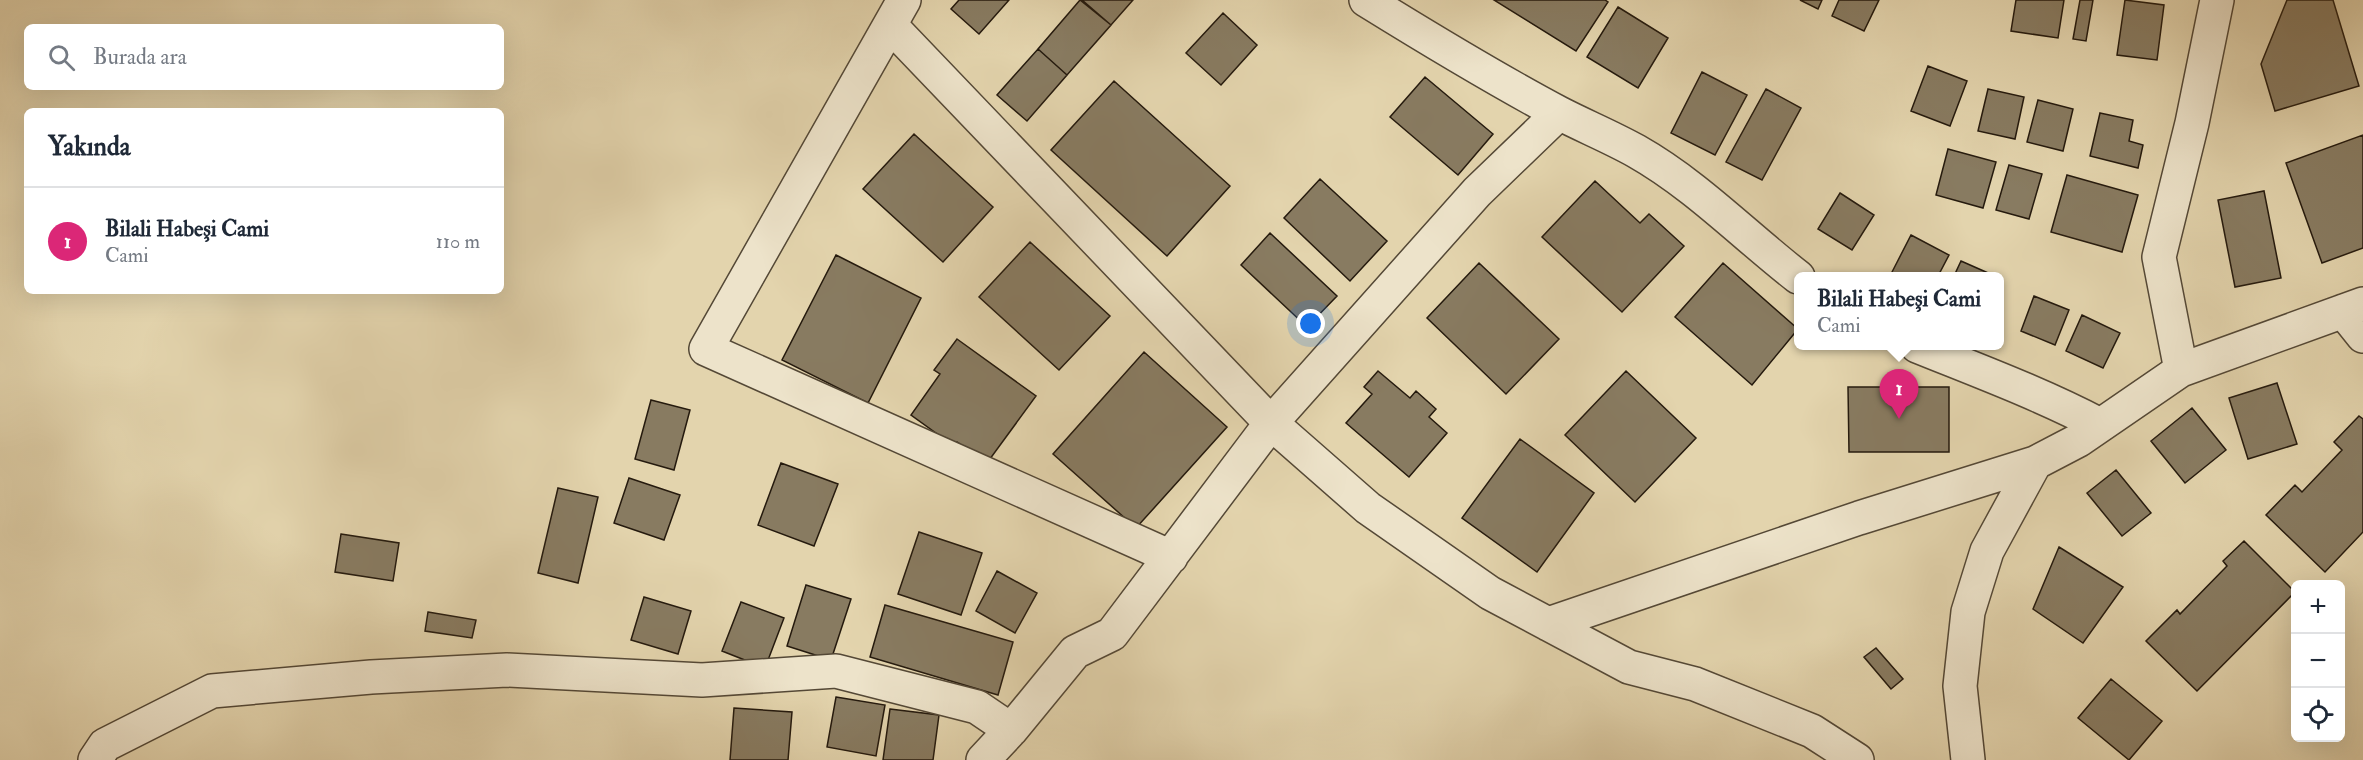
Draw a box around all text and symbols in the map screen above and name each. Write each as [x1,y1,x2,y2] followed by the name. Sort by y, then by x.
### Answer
[24,24,504,90] search box
[45,41,78,74] icon: search
[93,43,187,71] text: Burada ara
[48,131,130,163] text: Yakında
[105,215,269,243] text: Bilali Habeşi Cami
[64,229,71,254] text: 1
[436,229,480,254] text: 110 m
[105,243,149,268] text: Cami
[1794,272,2004,350] popup
[1817,285,1981,313] text: Bilali Habeşi Cami
[1296,309,1325,338] your location
[1817,313,1861,338] text: Cami
[1880,370,1918,419] pin: 1
[2291,580,2345,742] map controls
[2291,580,2345,634] button: +
[2291,634,2345,688] button: −
[2291,688,2345,742] button: locate

